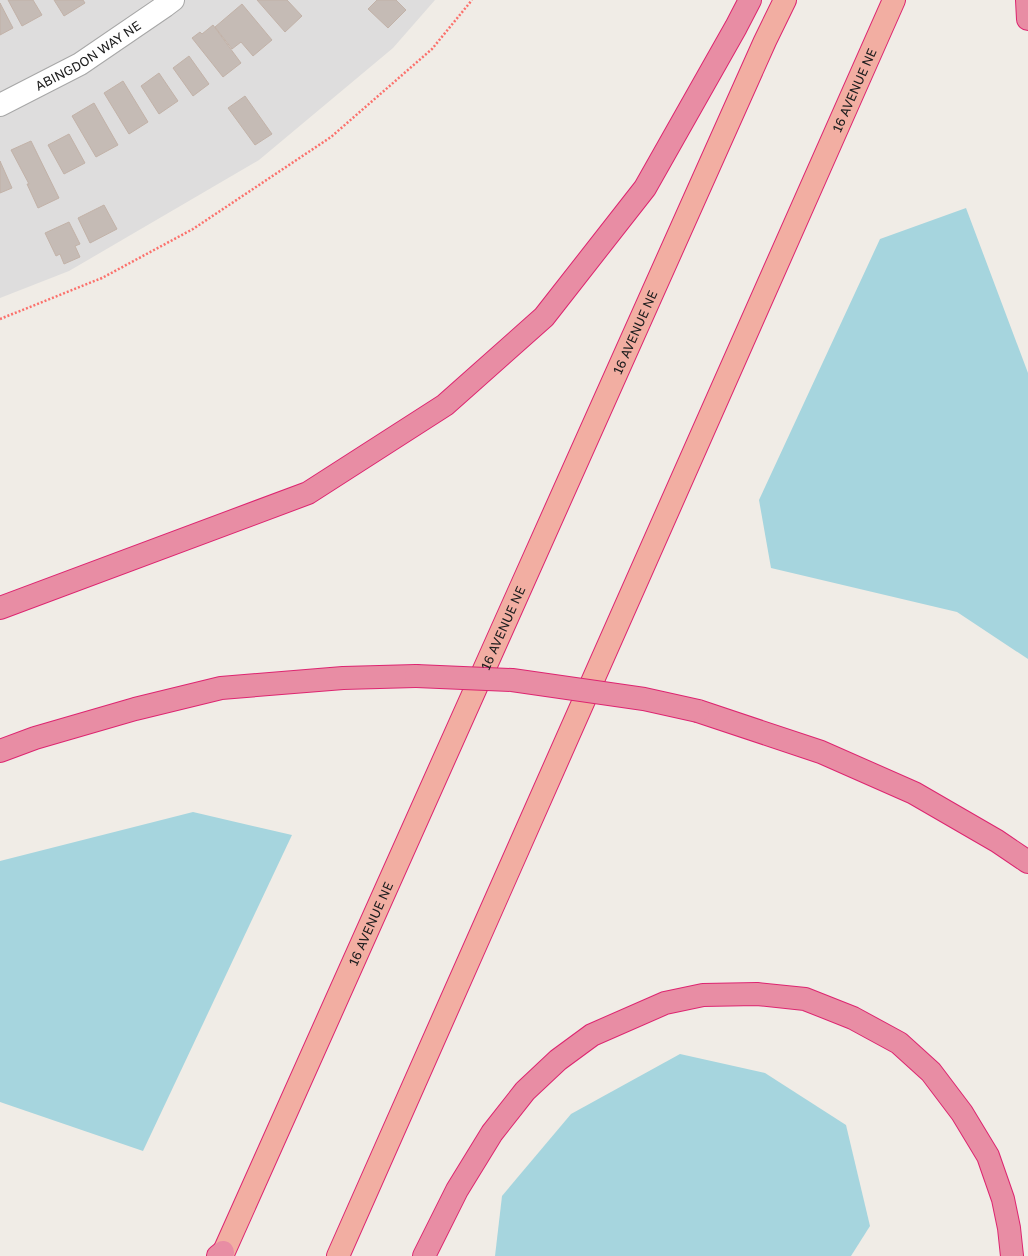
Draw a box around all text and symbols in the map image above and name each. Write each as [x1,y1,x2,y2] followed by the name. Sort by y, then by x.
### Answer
[32,17,144,94] street label: ABINGDON WAY NE
[829,46,880,135] street label: 16 AVENUE NE
[609,288,661,376] street label: 16 AVENUE NE
[477,583,528,672] street label: 16 AVENUE NE
[345,879,396,968] street label: 16 AVENUE NE

